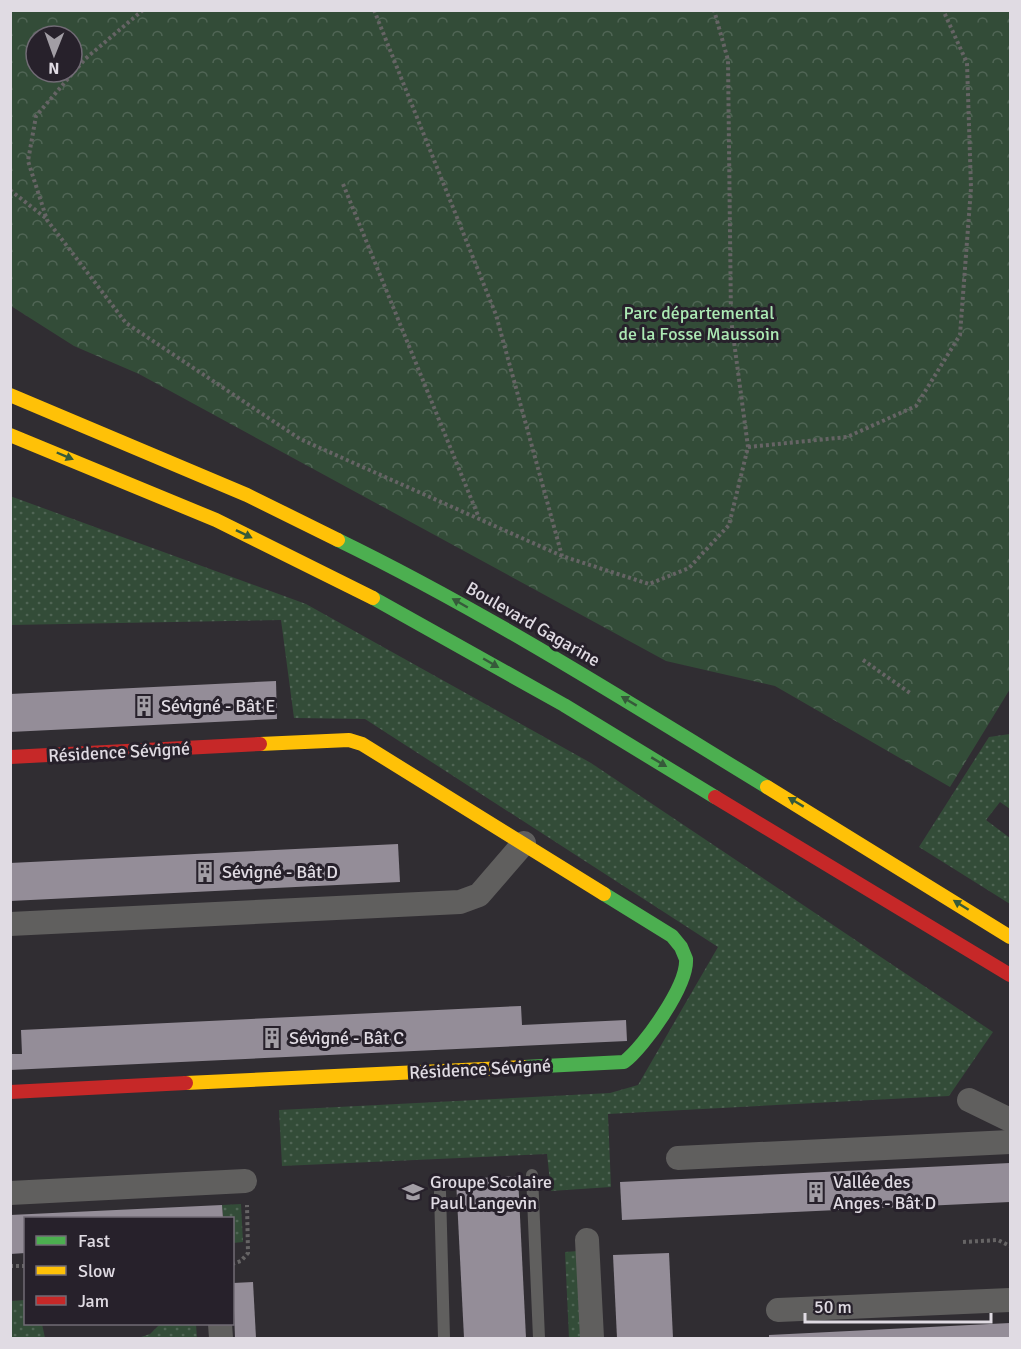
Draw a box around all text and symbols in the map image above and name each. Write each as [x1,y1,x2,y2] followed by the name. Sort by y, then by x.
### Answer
[24,24,84,84] north arrow
[48,58,59,78] text: N
[618,302,780,345] park label: Parc départemental de la Fosse Maussoin
[56,452,74,462] one-way arrow
[235,529,252,539] one-way arrow
[462,577,604,671] street label: Boulevard Gagarine
[451,598,468,608] one-way arrow
[483,658,500,668] one-way arrow
[132,694,156,718] building icon: Sévigné - Bât E
[161,695,275,717] place label: Sévigné - Bât E
[621,696,637,707] one-way arrow
[47,737,191,767] street label: Résidence Sévigné
[651,757,667,768] one-way arrow
[788,797,804,808] one-way arrow
[193,860,217,884] building icon: Sévigné - Bât D
[222,861,338,883] place label: Sévigné - Bât D
[953,900,969,911] one-way arrow
[260,1026,284,1050] building icon: Sévigné - Bât C
[289,1027,404,1049] place label: Sévigné - Bât C
[408,1054,552,1084] street label: Résidence Sévigné
[430,1171,552,1214] place label: Groupe Scolaire Paul Langevin
[833,1171,936,1214] place label: Vallée des Anges - Bât D
[401,1180,425,1204] school or university icon: Groupe Scolaire Paul Langevin
[804,1180,828,1204] building icon: Vallée des Anges - Bât D
[24,1217,234,1325] legend
[78,1230,110,1252] text: Fast
[78,1260,115,1282] text: Slow
[805,1286,991,1324] scale bar
[78,1290,109,1312] text: Jam
[814,1296,852,1318] text: 50 m

